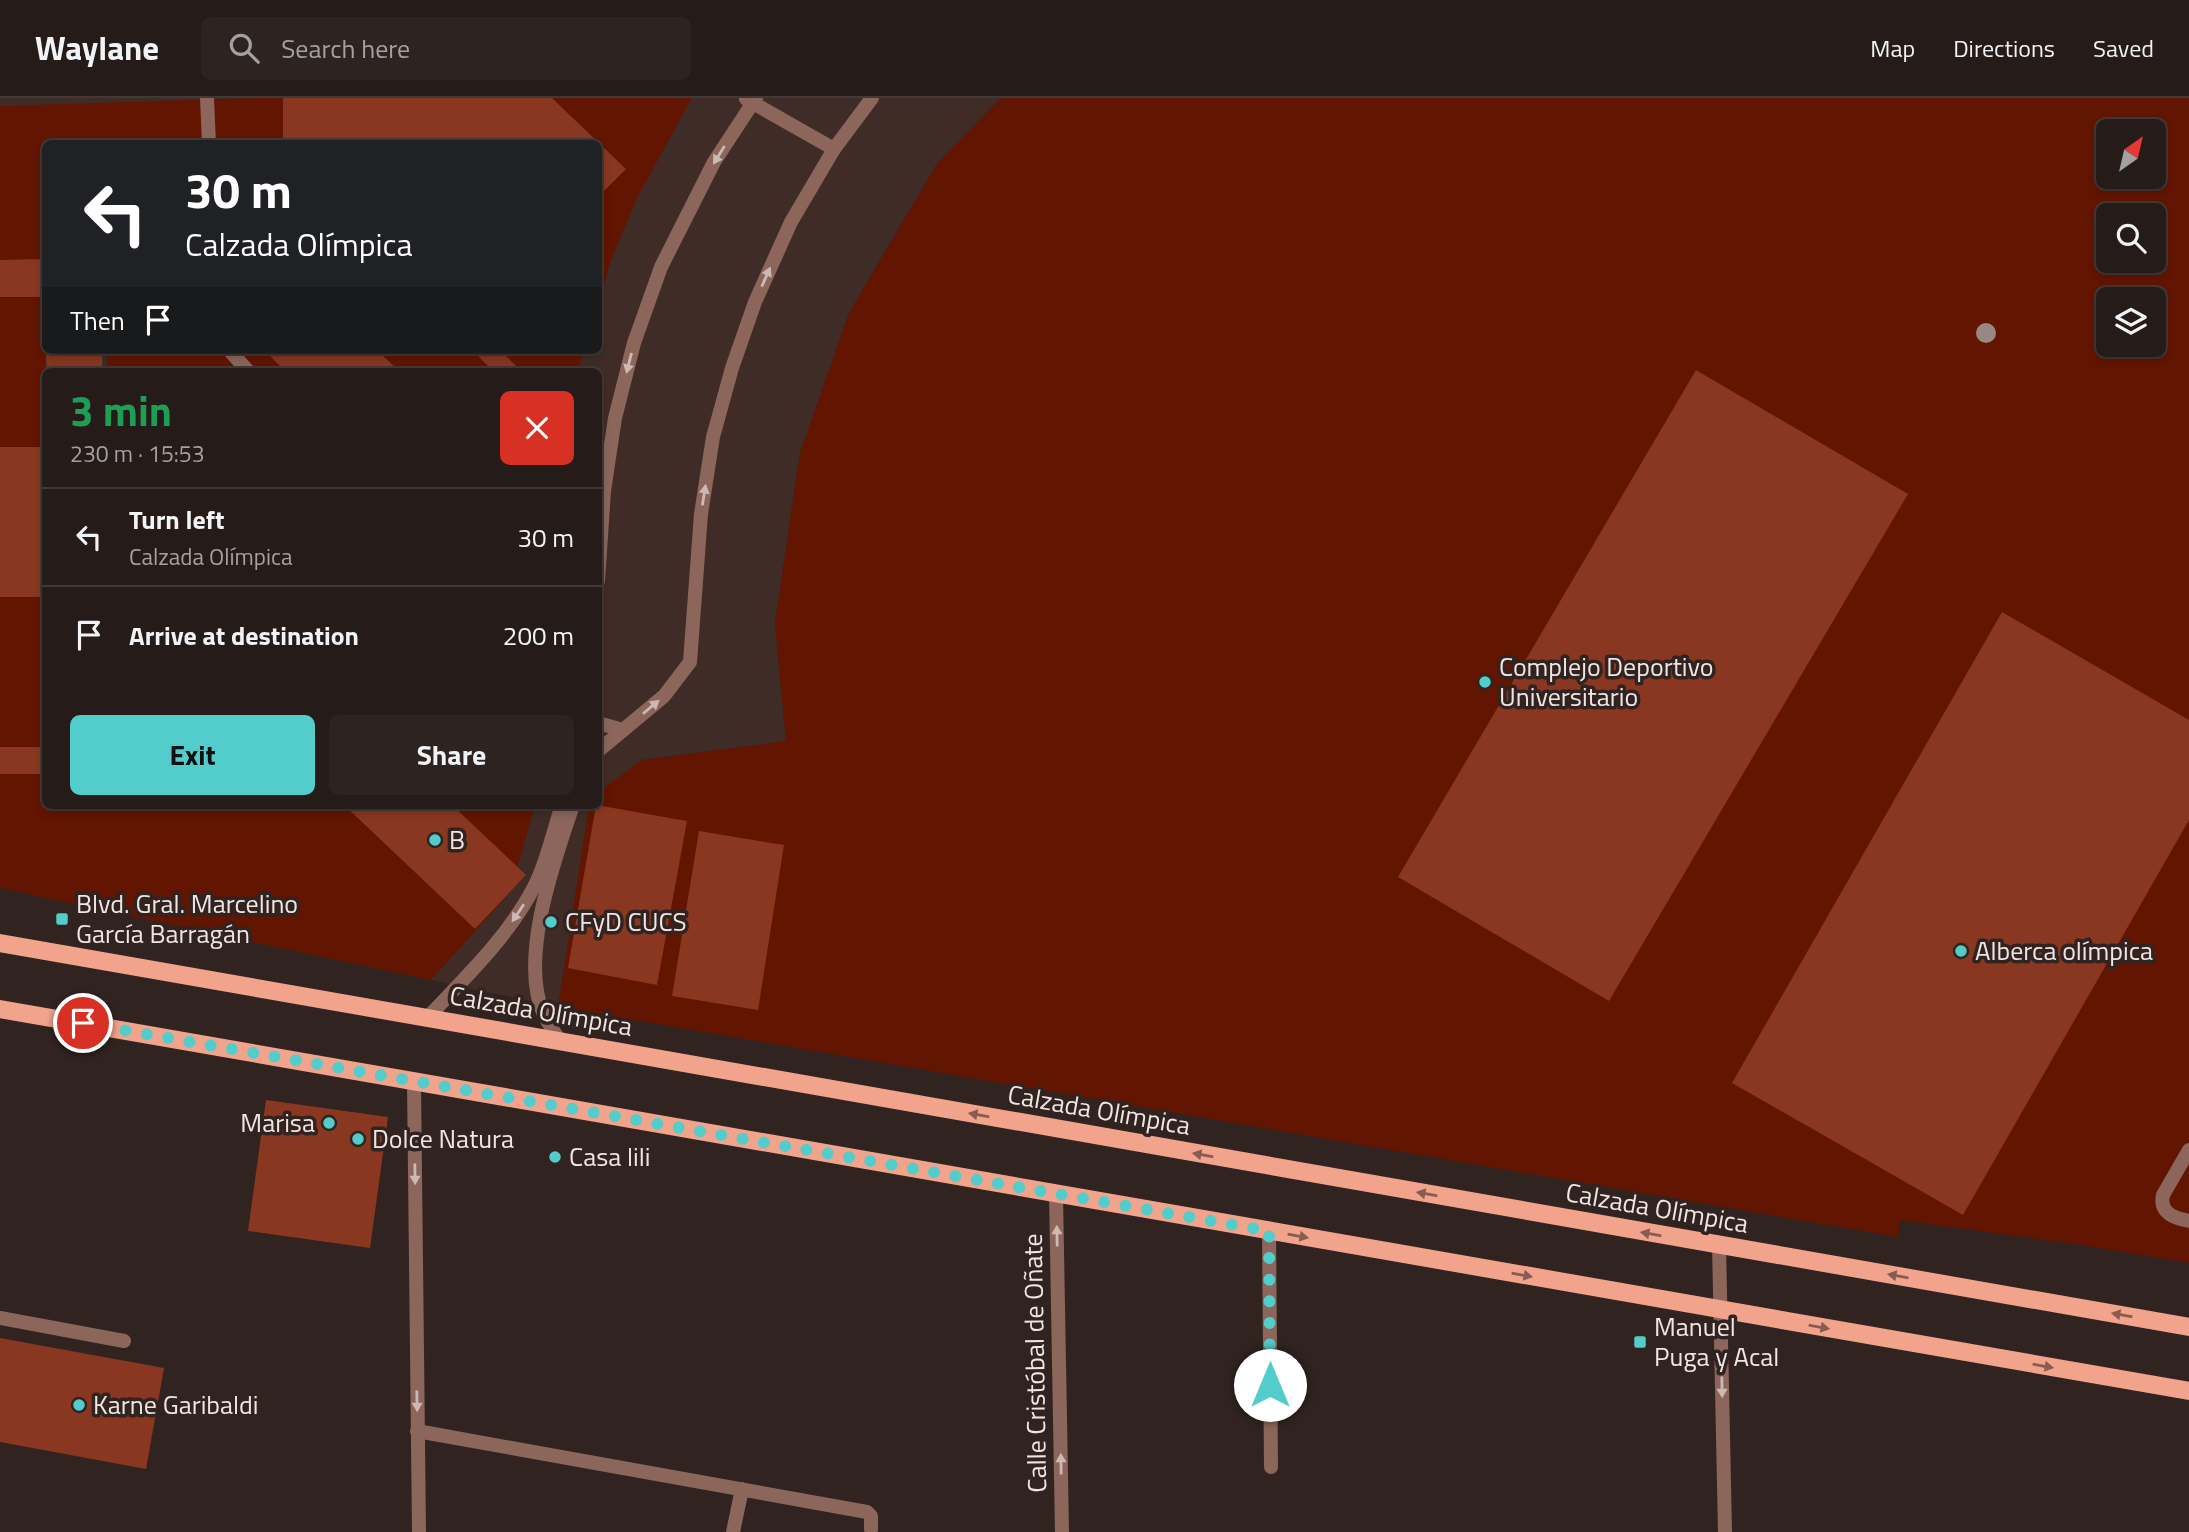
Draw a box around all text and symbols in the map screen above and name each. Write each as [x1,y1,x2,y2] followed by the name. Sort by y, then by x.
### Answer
[201,17,691,80] search box
[35,23,159,73] text: Waylane
[225,29,263,67] icon: search
[281,29,410,68] text: Search here
[1870,30,1915,66] text: Map
[1953,30,2055,66] text: Directions
[2093,30,2154,66] text: Saved
[2096,119,2166,189] north arrow
[2096,119,2166,357] map controls
[713,146,725,165] one-way arrow
[185,152,292,227] text: 30 m
[70,168,161,259] icon: left
[2096,203,2166,273] button: search
[185,220,413,268] text: Calzada Olímpica
[760,267,772,287] one-way arrow
[2096,287,2166,357] button: layers
[70,301,125,340] text: Then
[139,301,177,339] icon: arrive
[623,352,634,374] one-way arrow
[70,378,172,442] text: 3 min
[500,391,574,465] button: close
[70,436,205,471] text: 230 m · 15:53
[699,484,710,506] one-way arrow
[129,500,224,539] text: Turn left
[70,518,108,556] icon: left
[517,518,574,557] text: 30 m
[129,539,293,574] text: Calzada Olímpica
[70,616,108,654] icon: arrive
[129,616,359,655] text: Arrive at destination
[503,616,574,655] text: 200 m
[1499,647,1713,716] place label: Complejo Deportivo Universitario
[1477,674,1493,690] marker: Complejo Deportivo Universitario
[642,700,659,715] one-way arrow
[70,715,315,795] button: Exit
[329,715,574,795] button: Share
[449,820,465,859] place label: B
[427,832,443,848] marker: B
[76,884,298,953] place label: Blvd. Gral. Marcelino García Barragán
[565,902,687,941] place label: CFyD CUCS
[511,904,525,922] one-way arrow
[54,911,70,927] marker: Blvd. Gral. Marcelino García Barragán
[543,914,559,930] marker: CFyD CUCS
[1975,931,2153,970] place label: Alberca olímpica
[1953,943,1969,959] marker: Alberca olímpica
[447,975,636,1046] street label: Calzada Olímpica
[53,993,113,1053] pin
[64,1004,102,1042] icon: arrive
[1005,1074,1194,1145] street label: Calzada Olímpica
[240,1103,315,1142] place label: Marisa
[968,1110,990,1121] one-way arrow
[321,1115,337,1131] marker: Marisa
[372,1119,514,1158] place label: Dolce Natura
[350,1131,366,1147] marker: Dolce Natura
[569,1137,650,1176] place label: Casa lili
[547,1149,563,1165] marker: Casa lili
[1192,1149,1214,1160] one-way arrow
[409,1163,421,1185] one-way arrow
[1563,1172,1752,1243] street label: Calzada Olímpica
[1416,1188,1438,1199] one-way arrow
[1051,1225,1062,1247] one-way arrow
[1640,1228,1662,1239] one-way arrow
[1287,1231,1309,1242] one-way arrow
[1013,1233,1056,1493] street label: Calle Cristóbal de Oñate
[1511,1270,1533,1281] one-way arrow
[1886,1270,1908,1281] one-way arrow
[1654,1307,1779,1376] place label: Manuel Puga y Acal
[2111,1309,2133,1320] one-way arrow
[1808,1322,1830,1333] one-way arrow
[1632,1334,1648,1350] marker: Manuel Puga y Acal
[1233,1348,1307,1422] position arrow
[2032,1361,2054,1372] one-way arrow
[1716,1376,1728,1398] one-way arrow
[93,1385,259,1424] place label: Karne Garibaldi
[411,1391,423,1413] one-way arrow
[71,1397,87,1413] marker: Karne Garibaldi
[1055,1453,1067,1475] one-way arrow

